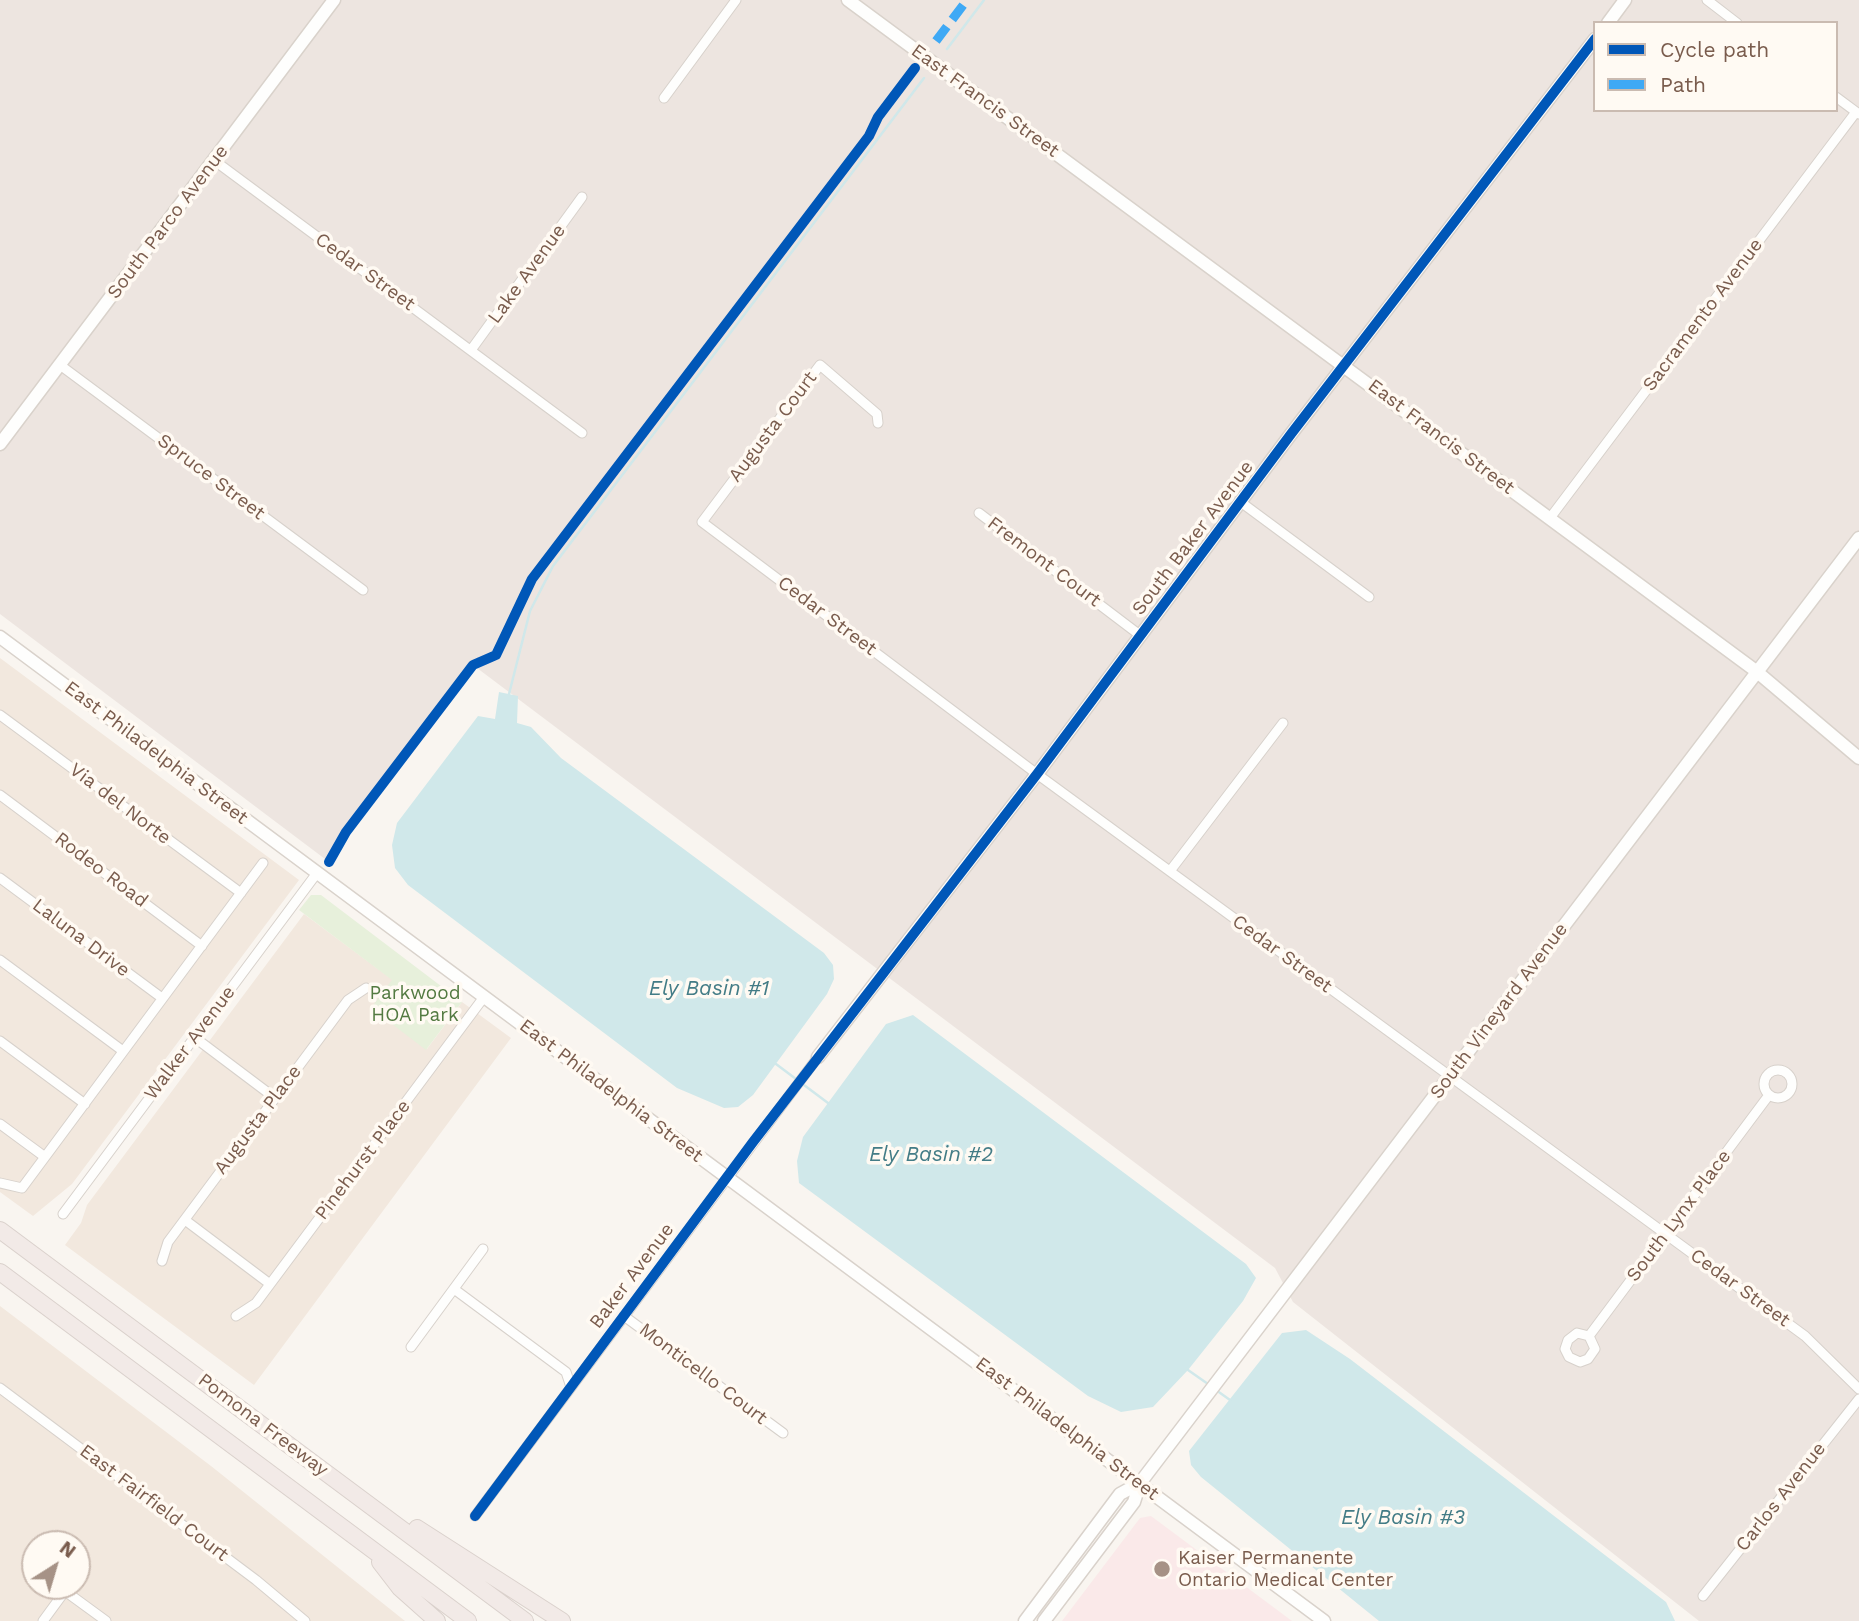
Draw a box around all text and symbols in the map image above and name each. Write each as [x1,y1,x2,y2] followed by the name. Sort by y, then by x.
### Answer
[1593,21,1838,112] legend
[1660,37,1769,62] text: Cycle path
[906,40,1064,162] street label: East Francis Street
[1660,72,1706,97] text: Path
[103,140,233,304] street label: South Parco Avenue
[483,220,571,328] street label: Lake Avenue
[311,228,419,316] street label: Cedar Street
[1638,234,1768,396] street label: Sacramento Avenue
[724,367,822,487] street label: Augusta Court
[1363,374,1519,500] street label: East Francis Street
[153,429,269,525] street label: Spruce Street
[1127,456,1259,620] street label: South Baker Avenue
[983,512,1105,612] street label: Fremont Court
[773,571,881,661] street label: Cedar Street
[60,676,252,830] street label: East Philadelphia Street
[65,758,175,850] street label: Via del Norte
[50,828,152,912] street label: Rodeo Road
[28,894,134,982] street label: Laluna Drive
[1228,910,1336,998] street label: Cedar Street
[1425,918,1573,1104] street label: South Vineyard Avenue
[649,976,769,1002] water label: Ely Basin #1
[140,981,240,1105] street label: Walker Avenue
[369,982,461,1026] park label: Parkwood HOA Park
[515,1014,707,1168] street label: East Philadelphia Street
[210,1061,306,1179] street label: Augusta Place
[310,1095,416,1225] street label: Pinehurst Place
[869,1142,993,1168] water label: Ely Basin #2
[1622,1146,1736,1286] street label: South Lynx Place
[585,1219,679,1333] street label: Baker Avenue
[1686,1244,1794,1332] street label: Cedar Street
[634,1318,772,1430] street label: Monticello Court
[971,1352,1163,1506] street label: East Philadelphia Street
[193,1369,333,1481] street label: Pomona Freeway
[1731,1438,1831,1556] street label: Carlos Avenue
[75,1440,233,1566] street label: East Fairfield Court
[1341,1505,1465,1531] water label: Ely Basin #3
[21,1530,91,1600] north arrow
[55,1536,80,1563] text: N
[1178,1547,1393,1591] place label: Kaiser Permanente Ontario Medical Center
[1152,1559,1172,1579] marker: Kaiser Permanente Ontario Medical Center

